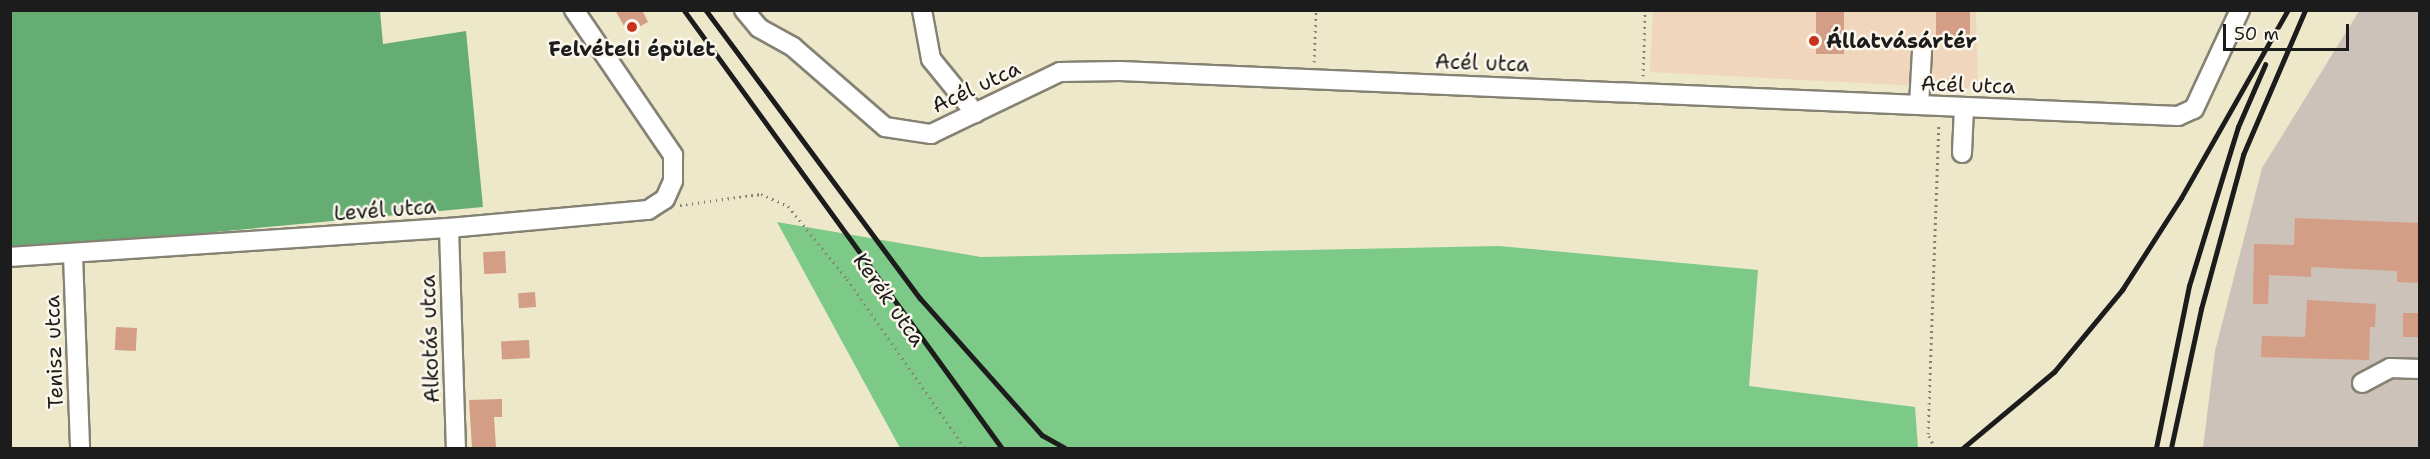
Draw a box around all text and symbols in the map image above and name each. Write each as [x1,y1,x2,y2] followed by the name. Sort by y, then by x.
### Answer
[2226,12,2352,50] scale bar
[625,20,639,34] marker: Felvételi épület
[2234,22,2279,46] text: 50 m
[1826,28,1977,54] place label: Állatvásártér
[1807,34,1821,48] marker: Állatvásártér
[549,36,715,62] place label: Felvételi épület
[1434,49,1530,77] street label: Acél utca
[928,56,1024,118] street label: Acél utca
[1920,71,2016,99] street label: Acél utca
[333,194,437,226] street label: Levél utca
[848,249,930,351] street label: Kerék utca
[415,274,445,404] street label: Alkotás utca
[39,295,69,409] street label: Tenisz utca

